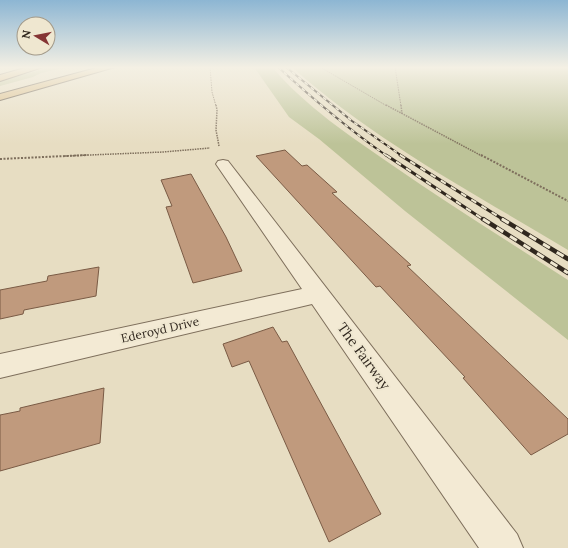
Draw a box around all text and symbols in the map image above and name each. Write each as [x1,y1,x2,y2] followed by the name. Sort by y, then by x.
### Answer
[16,16,56,56] north arrow
[19,28,34,40] text: N
[119,313,201,346] street label: Ederoyd Drive
[334,319,395,394] street label: The Fairway

